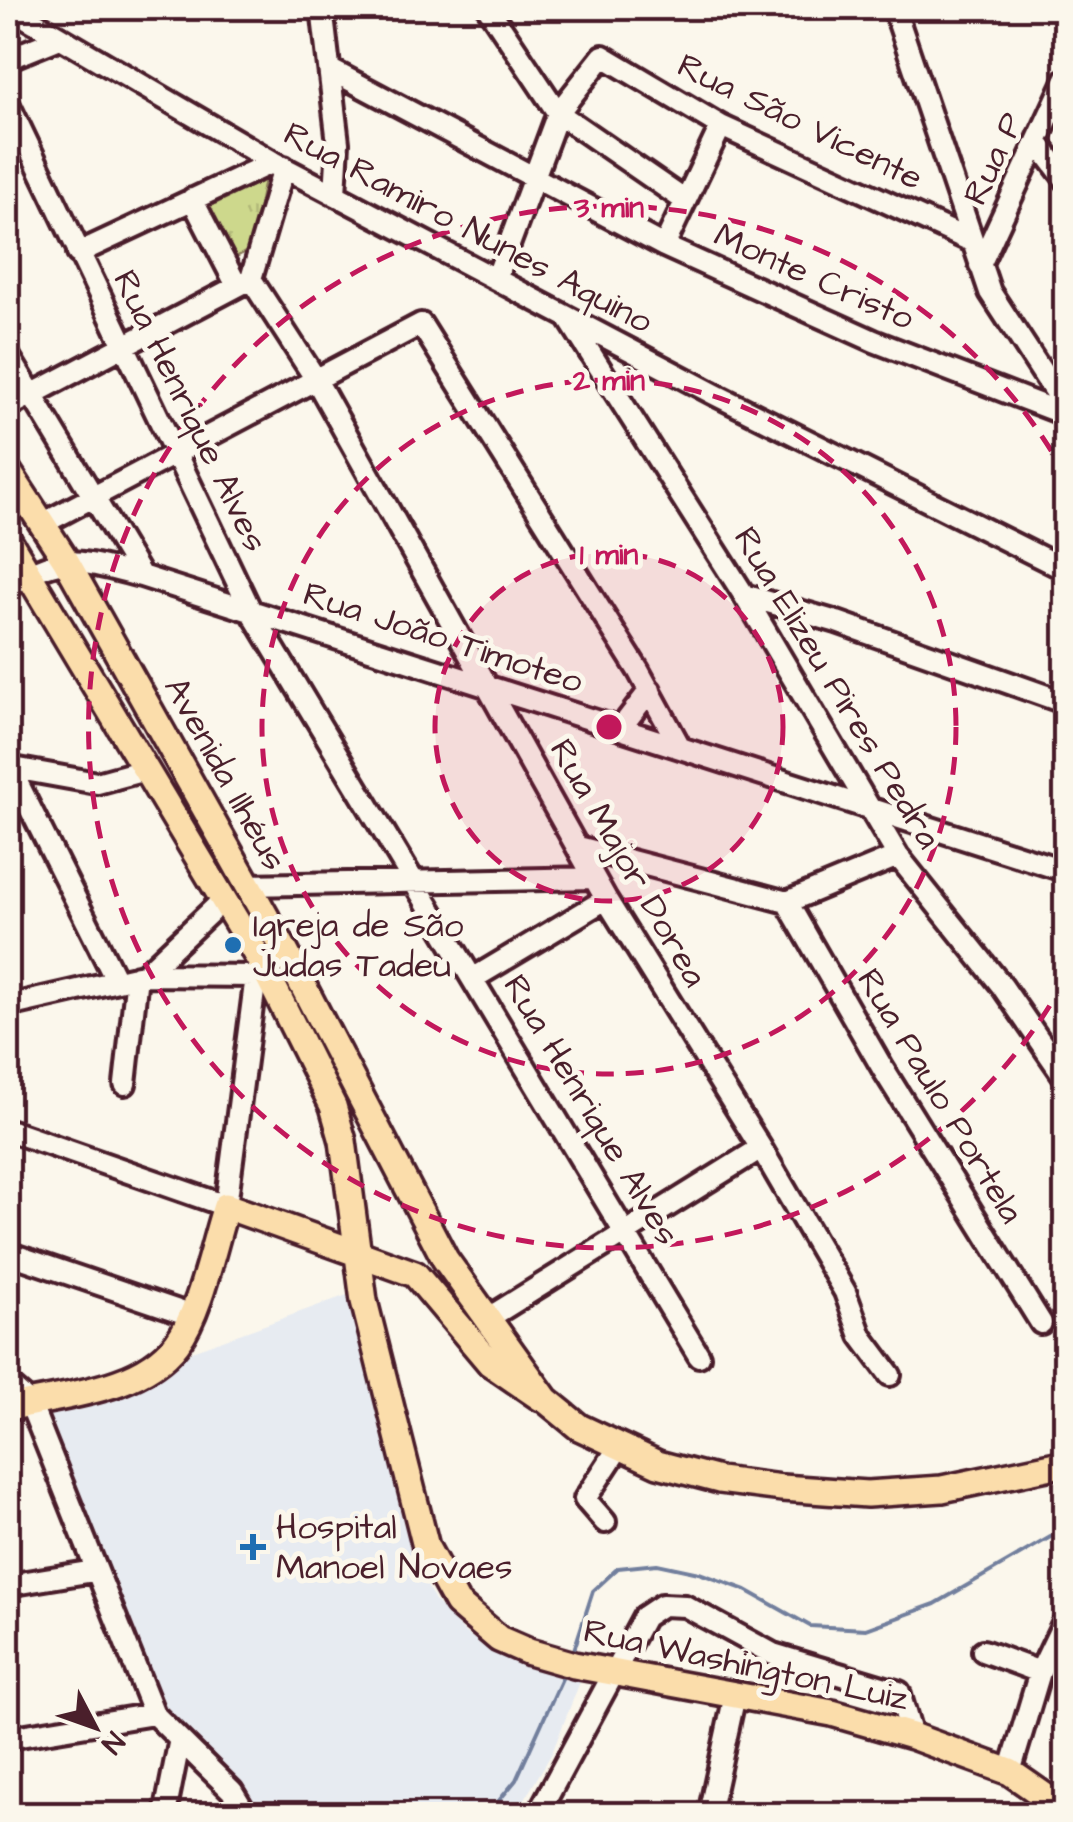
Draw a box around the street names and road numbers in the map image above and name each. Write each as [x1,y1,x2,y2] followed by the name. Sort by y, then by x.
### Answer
[669,41,931,203] street label: Rua São Vicente
[951,105,1037,213] street label: Rua P
[275,110,661,346] street label: Rua Ramiro Nunes Aquino
[706,211,922,343] street label: Monte Cristo
[100,262,280,560] street label: Rua Henrique Alves
[721,518,953,858] street label: Rua Elizeu Pires Pedra
[297,570,589,706] street label: Rua João Timoteo
[152,668,298,880] street label: Avenida Ilhéus
[537,730,719,996] street label: Rua Major Dorea
[844,959,1036,1233] street label: Rua Paulo Portela
[491,965,691,1255] street label: Rua Henrique Alves
[579,1607,914,1725] street label: Rua Washington Luiz

